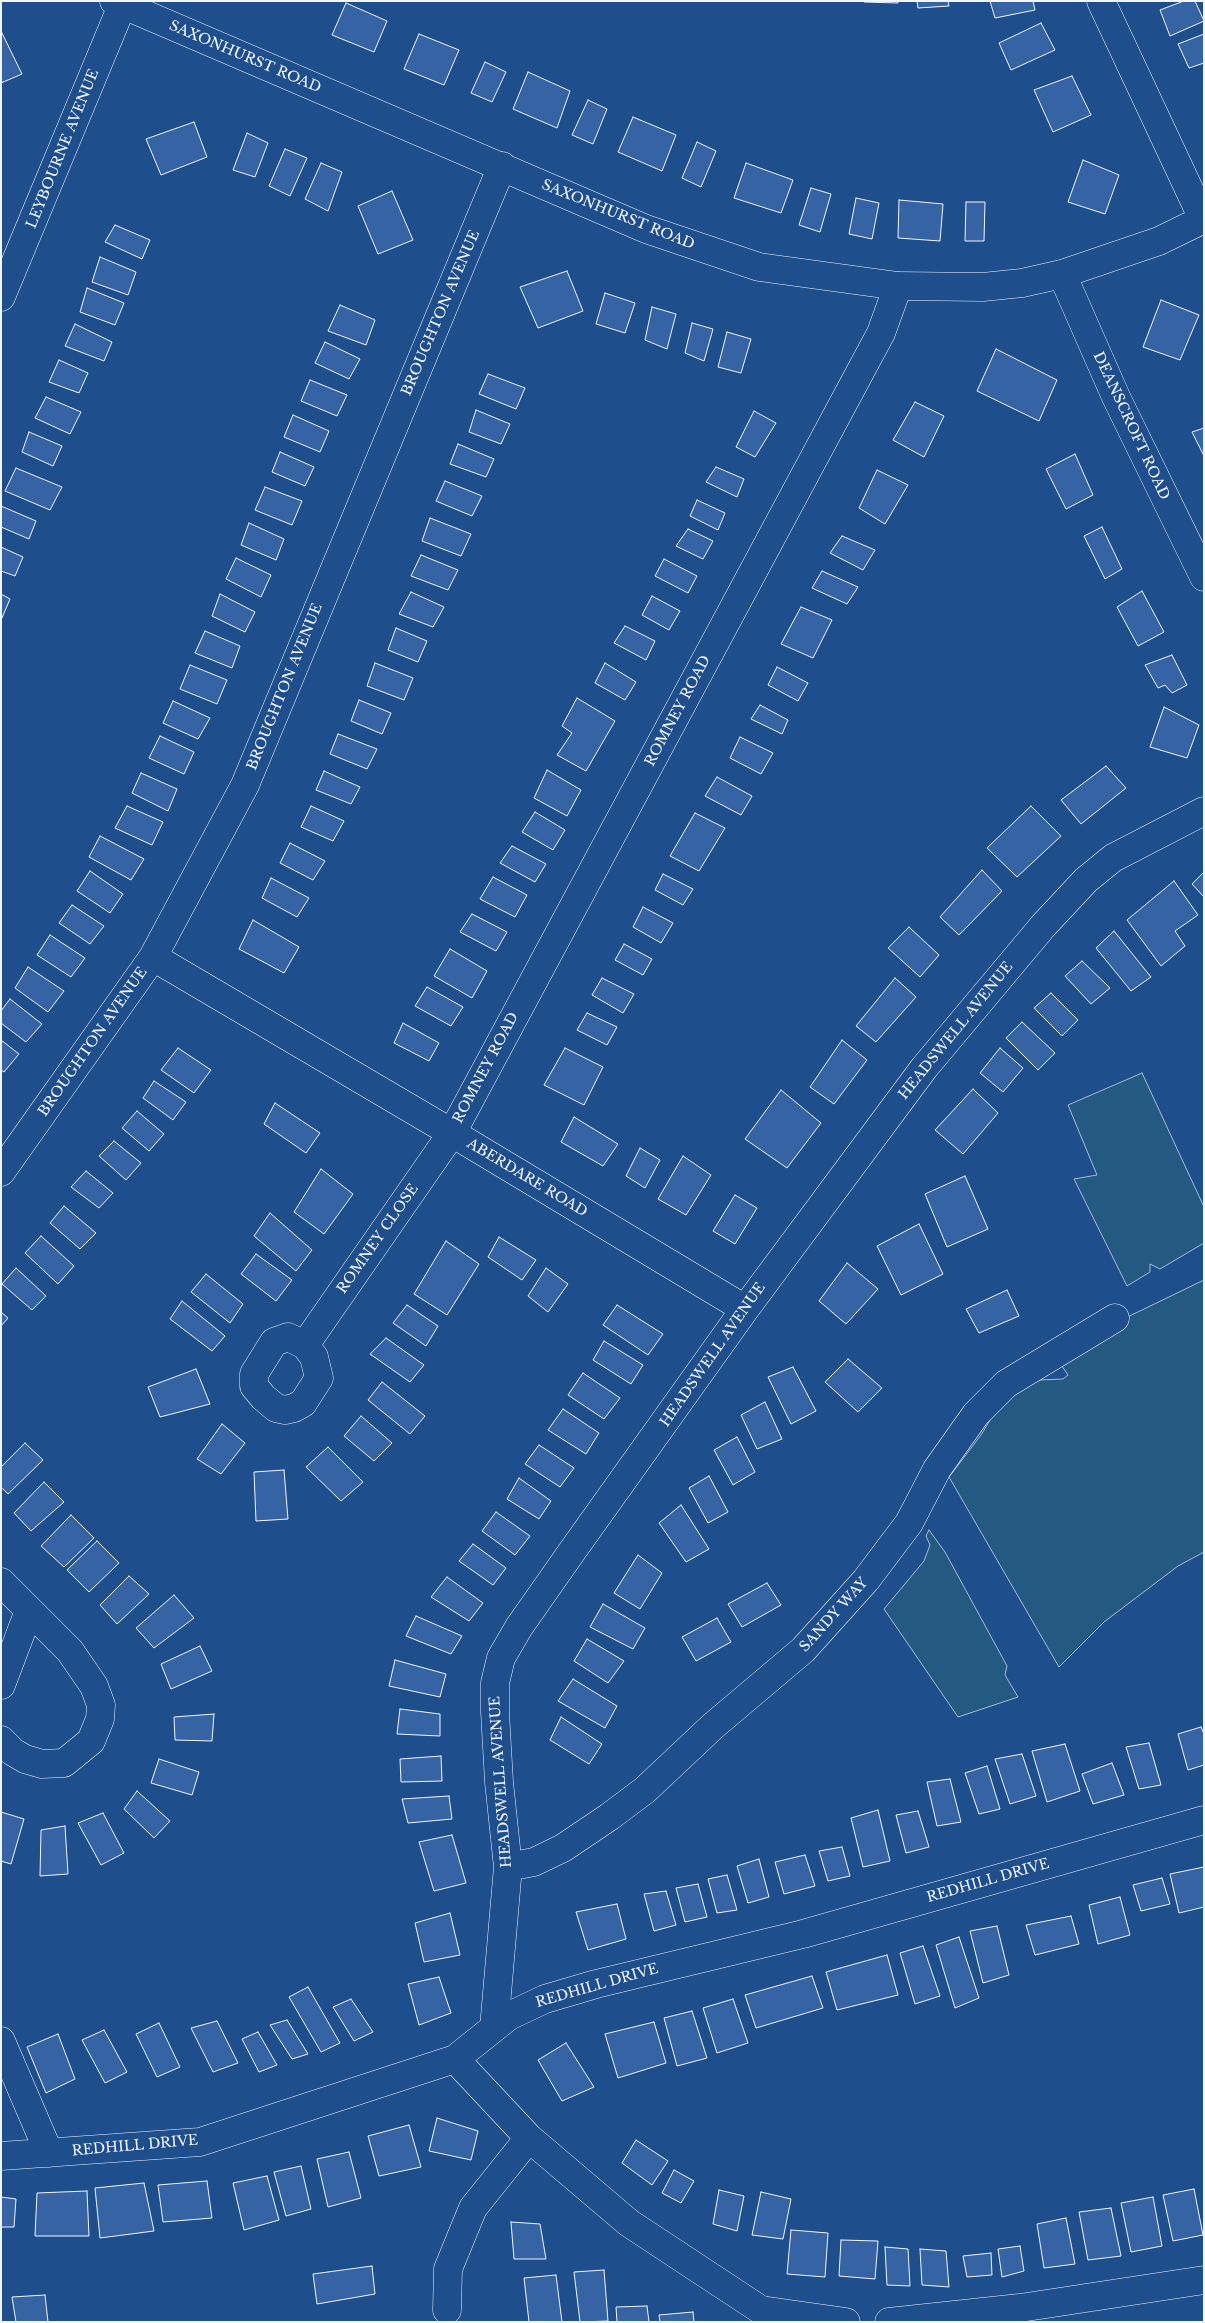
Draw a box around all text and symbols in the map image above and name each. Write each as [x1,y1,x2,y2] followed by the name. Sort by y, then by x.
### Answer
[167,17,323,97] street label: SAXONHURST ROAD
[23,67,103,231] street label: LEYBOURNE AVENUE
[539,177,697,253] street label: SAXONHURST ROAD
[398,228,484,398] street label: BROUGHTON AVENUE
[1089,349,1173,503] street label: DEANSCROFT ROAD
[244,601,326,773] street label: BROUGHTON AVENUE
[642,653,714,769] street label: ROMNEY ROAD
[895,959,1017,1103] street label: HEADSWELL AVENUE
[35,964,151,1120] street label: BROUGHTON AVENUE
[450,1010,522,1126] street label: ROMNEY ROAD
[464,1135,590,1221] street label: ABERDARE ROAD
[334,1181,422,1297] street label: ROMNEY CLOSE
[657,1280,769,1430] street label: HEADSWELL AVENUE
[796,1574,872,1656] street label: SANDY WAY
[487,1696,515,1868] street label: HEADSWELL AVENUE
[925,1855,1051,1907] street label: REDHILL DRIVE
[534,1960,660,2012] street label: REDHILL DRIVE
[71,2132,199,2160] street label: REDHILL DRIVE

